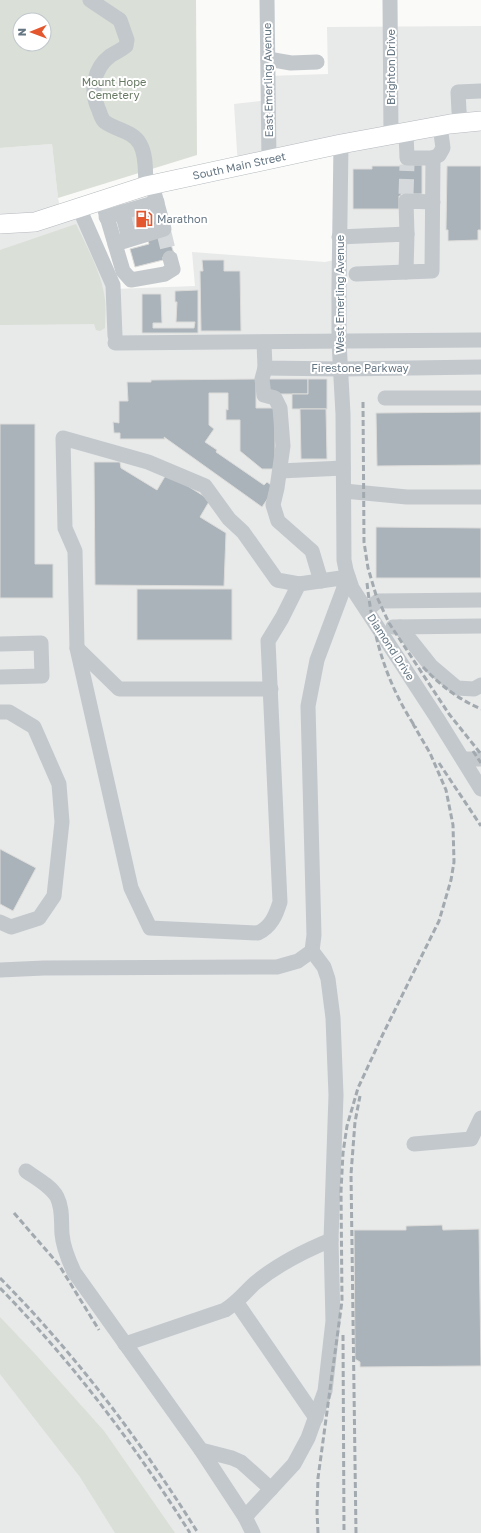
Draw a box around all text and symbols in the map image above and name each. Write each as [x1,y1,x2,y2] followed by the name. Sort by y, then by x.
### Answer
[12,12,52,52] north arrow
[260,23,275,137] street label: East Emerling Avenue
[15,28,28,36] text: N
[384,29,397,105] street label: Brighton Drive
[82,75,146,101] park label: Mount Hope Cemetery
[191,149,287,182] street label: South Main Street
[134,209,154,229] fuel station icon: Marathon
[157,212,208,225] place label: Marathon
[333,235,346,353] street label: West Emerling Avenue
[311,361,409,374] street label: Firestone Parkway
[365,611,418,682] street label: Diamond Drive

